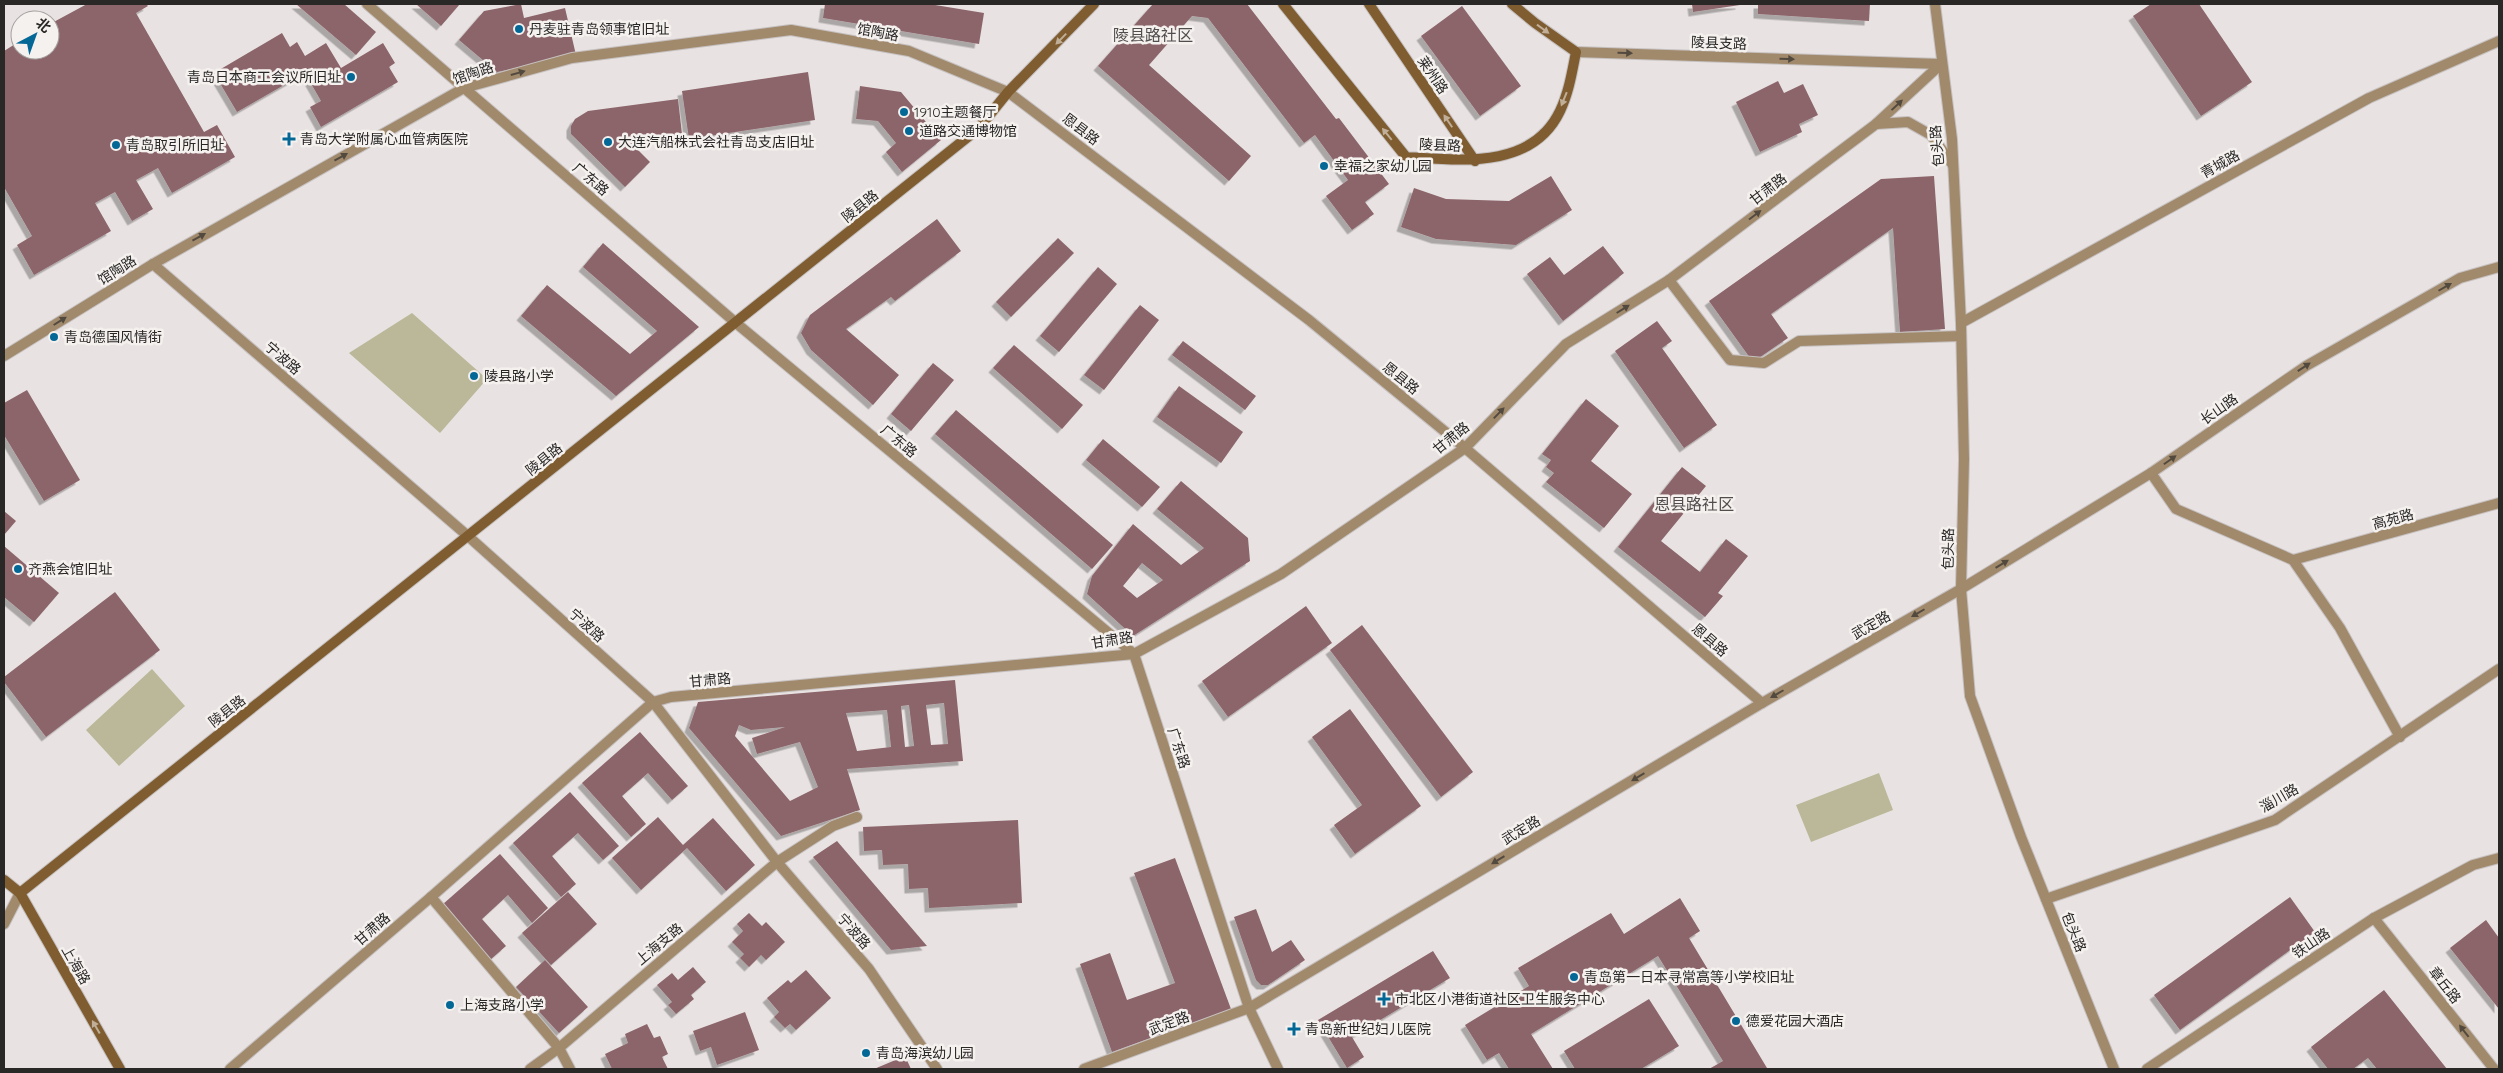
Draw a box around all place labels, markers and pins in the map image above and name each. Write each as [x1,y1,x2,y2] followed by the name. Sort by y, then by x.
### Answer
[529,20,669,38] place label: 丹麦驻青岛领事馆旧址
[513,23,525,35] marker: 丹麦驻青岛领事馆旧址
[187,68,341,86] place label: 青岛日本商工会议所旧址
[345,71,357,83] marker: 青岛日本商工会议所旧址
[914,103,997,121] place label: 1910主题餐厅
[898,106,910,118] marker: 1910主题餐厅
[919,122,1017,140] place label: 道路交通博物馆
[903,125,915,137] marker: 道路交通博物馆
[300,130,468,148] place label: 青岛大学附属心血管病医院
[282,132,296,146] marker: 青岛大学附属心血管病医院
[618,133,814,151] place label: 大连汽船株式会社青岛支店旧址
[126,136,224,154] place label: 青岛取引所旧址
[602,136,614,148] marker: 大连汽船株式会社青岛支店旧址
[110,139,122,151] marker: 青岛取引所旧址
[1334,157,1432,175] place label: 幸福之家幼儿园
[1318,160,1330,172] marker: 幸福之家幼儿园
[64,328,162,346] place label: 青岛德国风情街
[48,331,60,343] marker: 青岛德国风情街
[484,367,554,385] place label: 陵县路小学
[468,370,480,382] marker: 陵县路小学
[28,560,112,578] place label: 齐燕会馆旧址
[12,563,24,575] marker: 齐燕会馆旧址
[1584,968,1794,986] place label: 青岛第一日本寻常高等小学校旧址
[1568,971,1580,983] marker: 青岛第一日本寻常高等小学校旧址
[1395,990,1605,1008] place label: 市北区小港街道社区卫生服务中心
[1377,992,1391,1006] marker: 市北区小港街道社区卫生服务中心
[460,996,544,1014] place label: 上海支路小学
[444,999,456,1011] marker: 上海支路小学
[1746,1012,1844,1030] place label: 德爱花园大酒店
[1730,1015,1742,1027] marker: 德爱花园大酒店
[1305,1020,1431,1038] place label: 青岛新世纪妇儿医院
[1287,1022,1301,1036] marker: 青岛新世纪妇儿医院
[876,1044,974,1062] place label: 青岛海滨幼儿园
[860,1047,872,1059] marker: 青岛海滨幼儿园

